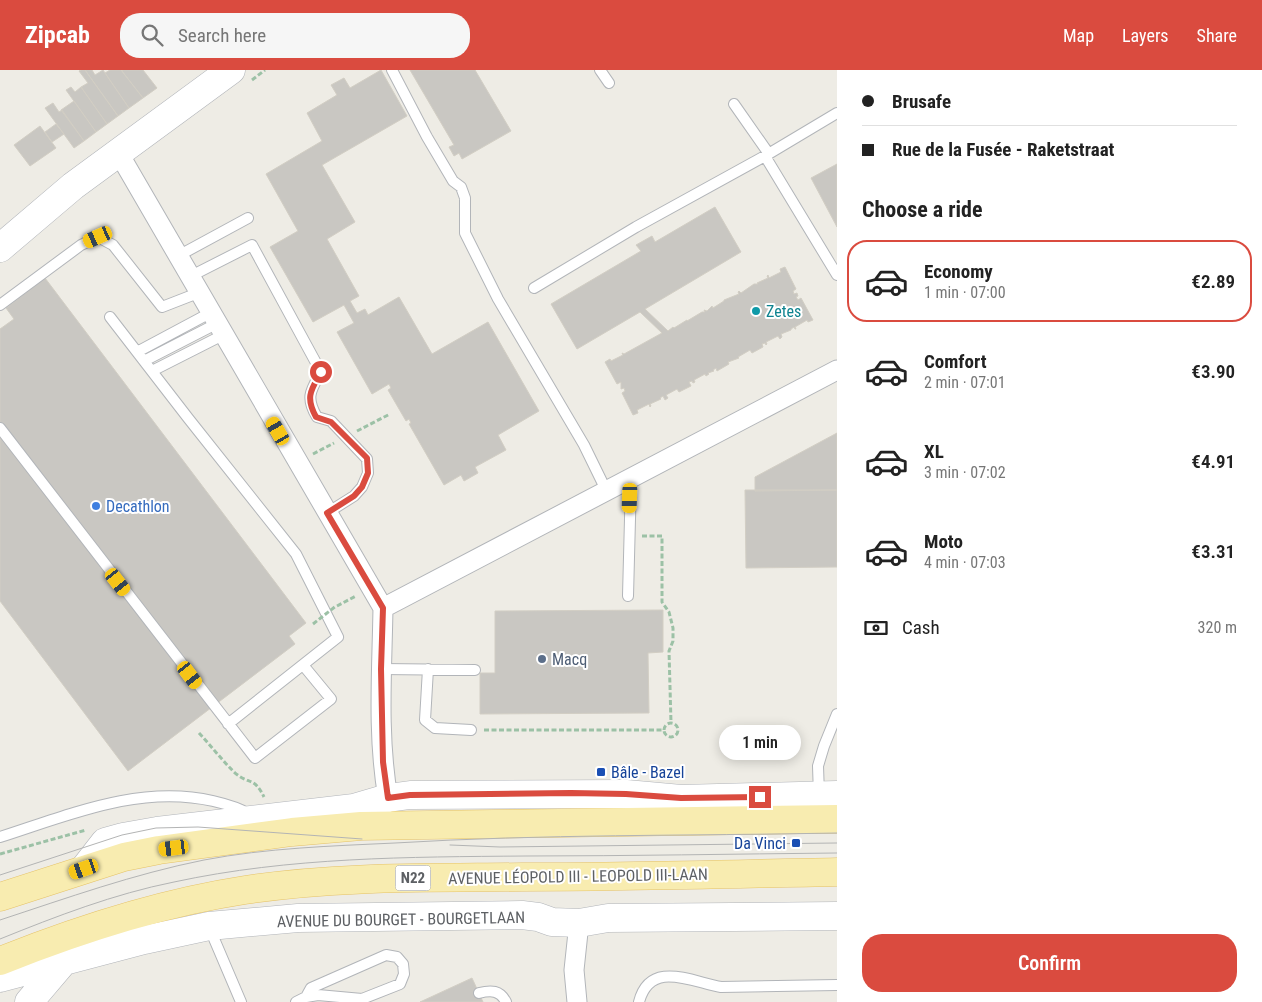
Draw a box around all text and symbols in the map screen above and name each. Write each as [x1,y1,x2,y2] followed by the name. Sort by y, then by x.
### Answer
[120,13,470,58] search box
[25,21,90,49] text: Zipcab
[138,21,166,49] icon: search
[178,24,266,47] text: Search here
[1063,25,1094,46] text: Map
[1122,25,1169,46] text: Layers
[1197,25,1237,46] text: Share
[892,90,951,113] text: Brusafe
[892,138,1114,161] text: Rue de la Fusée - Raketstraat
[862,197,983,222] text: Choose a ride
[81,224,114,250] car
[864,259,909,304] icon: car
[924,260,993,283] text: Economy
[1191,270,1235,293] text: €2.89
[924,283,1006,302] text: 1 min · 07:00
[766,302,801,321] place label: Zetes
[750,305,762,317] marker: Zetes
[864,349,909,394] icon: car
[924,350,987,373] text: Comfort
[1191,360,1235,383] text: €3.90
[310,361,332,383] route start
[924,373,1006,392] text: 2 min · 07:01
[264,414,291,448] car
[864,439,909,484] icon: car
[924,440,944,463] text: XL
[1191,450,1235,473] text: €4.91
[924,463,1006,482] text: 3 min · 07:02
[621,483,638,513] car
[106,497,170,516] place label: Decathlon
[90,500,102,512] marker: Decathlon
[864,529,909,574] icon: car
[924,530,963,553] text: Moto
[1191,540,1235,563] text: €3.31
[924,553,1006,572] text: 4 min · 07:03
[102,566,133,598] car
[862,614,890,642] icon: cash
[902,616,940,639] text: Cash
[1198,618,1237,637] text: 320 m
[552,650,587,669] place label: Macq
[536,653,548,665] marker: Macq
[174,659,205,691] car
[719,724,801,760] callout: 1 min
[742,733,778,752] text: 1 min
[611,763,684,782] place label: Bâle - Bazel
[595,766,607,778] marker: Bâle - Bazel
[749,786,771,808] route end
[734,834,786,853] place label: Da Vinci
[790,837,802,849] marker: Da Vinci
[158,839,189,857] car
[67,857,100,881] car
[448,865,708,888] street label: AVENUE LÉOPOLD III - LEOPOLD III-LAAN
[396,866,430,890] road number: N22
[277,908,525,931] street label: AVENUE DU BOURGET - BOURGETLAAN
[862,934,1237,992] button: Confirm

